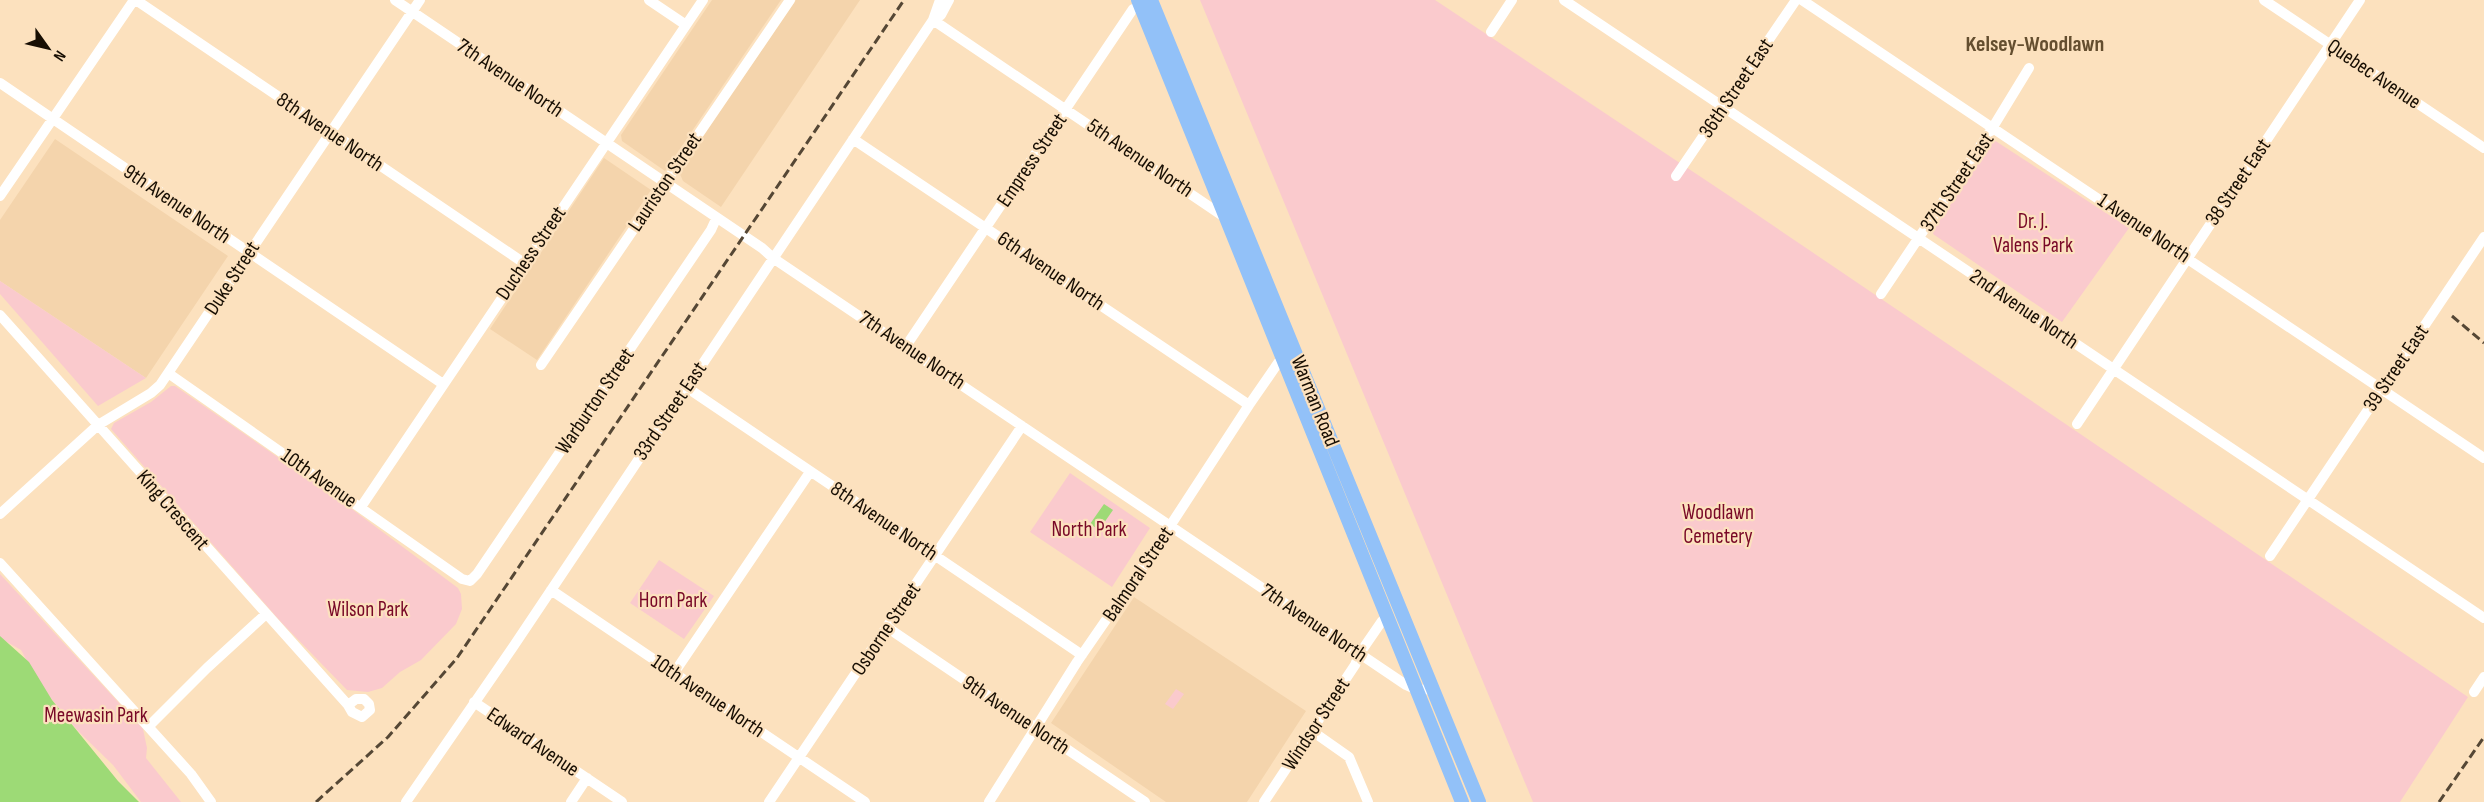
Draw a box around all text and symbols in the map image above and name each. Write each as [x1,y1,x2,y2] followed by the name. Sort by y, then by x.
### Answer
[18,18,78,78] north arrow
[1966,31,2104,58] district label: Kelsey-Woodlawn
[452,33,568,123] street label: 7th Avenue North
[1694,33,1778,143] street label: 36th Street East
[2322,33,2426,115] street label: Quebec Avenue
[49,47,69,64] text: N
[272,87,388,177] street label: 8th Avenue North
[992,108,1072,212] street label: Empress Street
[1082,113,1198,203] street label: 5th Avenue North
[623,128,707,236] street label: Lauriston Street
[1915,128,1999,236] street label: 37th Street East
[2200,134,2276,230] street label: 38 Street East
[119,159,235,249] street label: 9th Avenue North
[2093,188,2195,268] street label: 1 Avenue North
[491,201,571,305] street label: Duchess Street
[1993,209,2073,258] park label: Dr. J. Valens Park
[993,226,1109,316] street label: 6th Avenue North
[199,236,265,320] street label: Duke Street
[1965,264,2083,354] street label: 2nd Avenue North
[854,305,970,395] street label: 7th Avenue North
[2358,320,2434,416] street label: 39 Street East
[550,343,640,459] street label: Warburton Street
[1285,352,1345,450] street label: Warman Road
[628,357,712,465] street label: 33rd Street East
[276,443,362,513] street label: 10th Avenue
[131,465,215,555] street label: King Crescent
[826,476,942,566] street label: 8th Avenue North
[1682,500,1754,549] park label: Woodlawn Cemetery
[1051,517,1127,542] park label: North Park
[1097,522,1179,626] street label: Balmoral Street
[846,578,926,680] street label: Osborne Street
[1256,578,1372,668] street label: 7th Avenue North
[639,588,707,613] park label: Horn Park
[328,597,408,622] park label: Wilson Park
[647,649,769,743] street label: 10th Avenue North
[958,670,1074,760] street label: 9th Avenue North
[1277,673,1355,775] street label: Windsor Street
[482,702,584,782] street label: Edward Avenue
[44,703,148,728] park label: Meewasin Park

